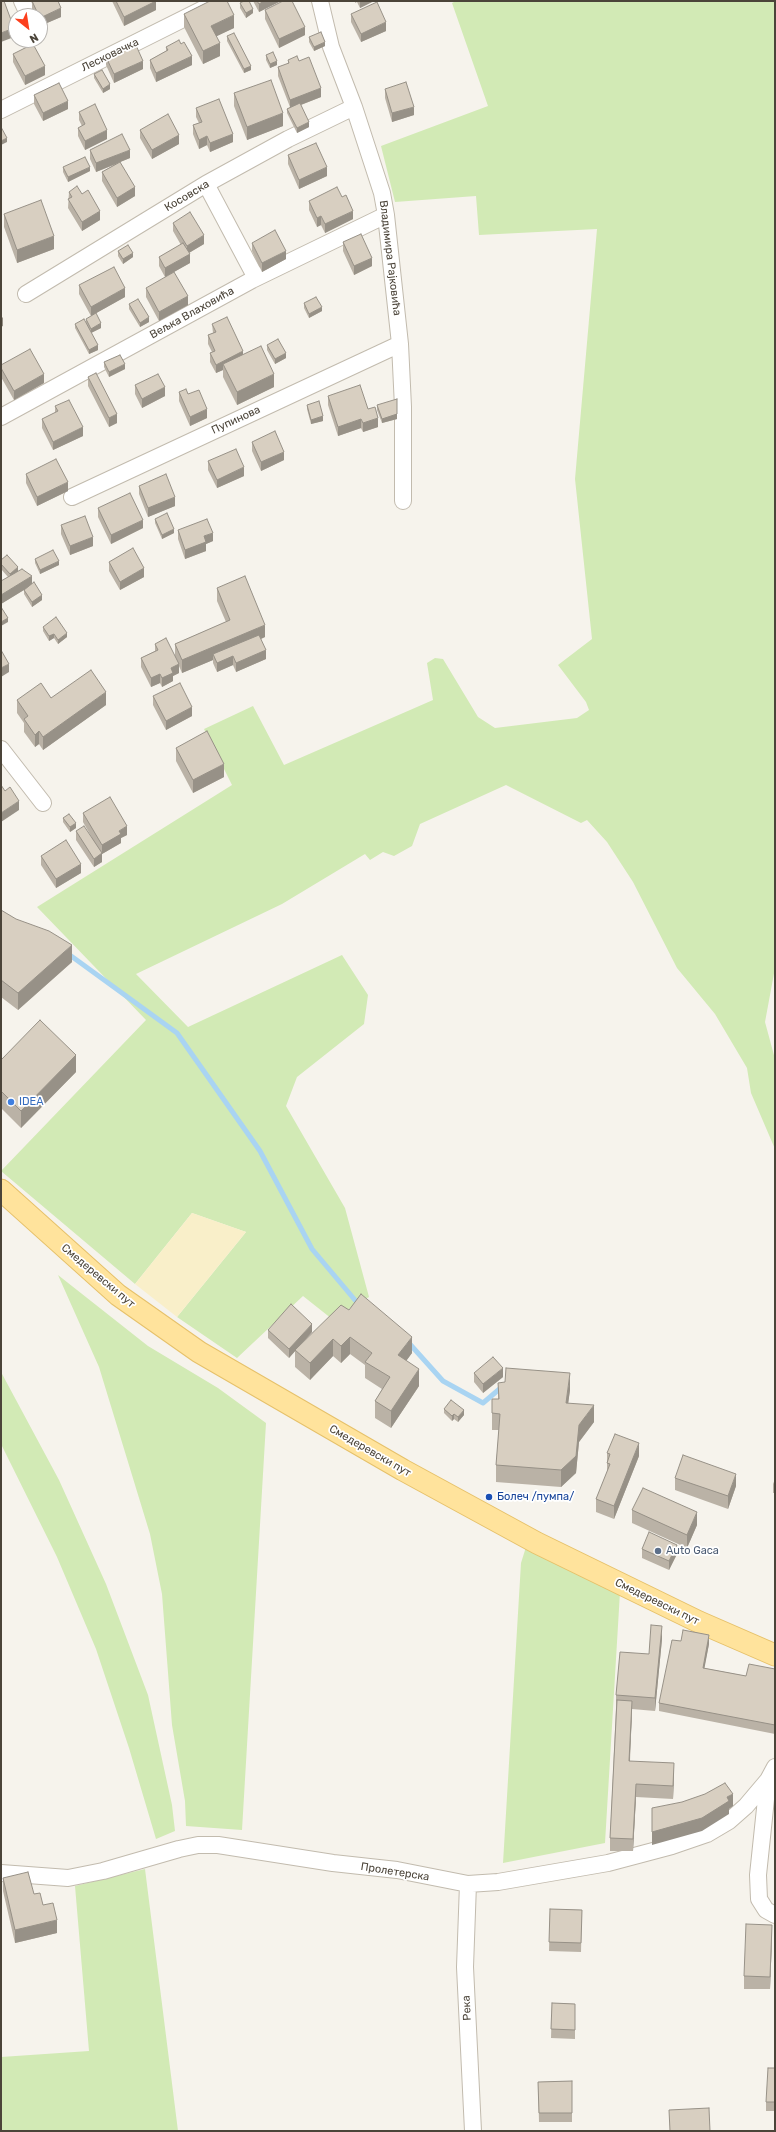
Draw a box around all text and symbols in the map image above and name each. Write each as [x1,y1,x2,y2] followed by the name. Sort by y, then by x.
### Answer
[8,8,48,48] north arrow
[27,30,40,46] text: N
[79,35,141,75] street label: Лесковачка
[162,178,212,214] street label: Косовска
[376,200,404,316] street label: Владимира Рајковића
[147,284,237,342] street label: Вељка Влаховића
[209,403,263,437] street label: Пупинова
[19,1095,44,1109] place label: IDEA
[6,1097,16,1107] marker: IDEA
[58,1241,138,1311] street label: Смедеревски пут
[327,1422,413,1480] street label: Смедеревски пут
[497,1490,574,1504] place label: Болеч /пумпа/
[484,1492,494,1502] marker: Болеч /пумпа/
[666,1544,719,1558] place label: Auto Gaca
[653,1546,663,1556] marker: Auto Gaca
[613,1576,701,1628] street label: Смедеревски пут
[360,1860,430,1884] street label: Пролетерска
[460,1995,474,2021] street label: Река

